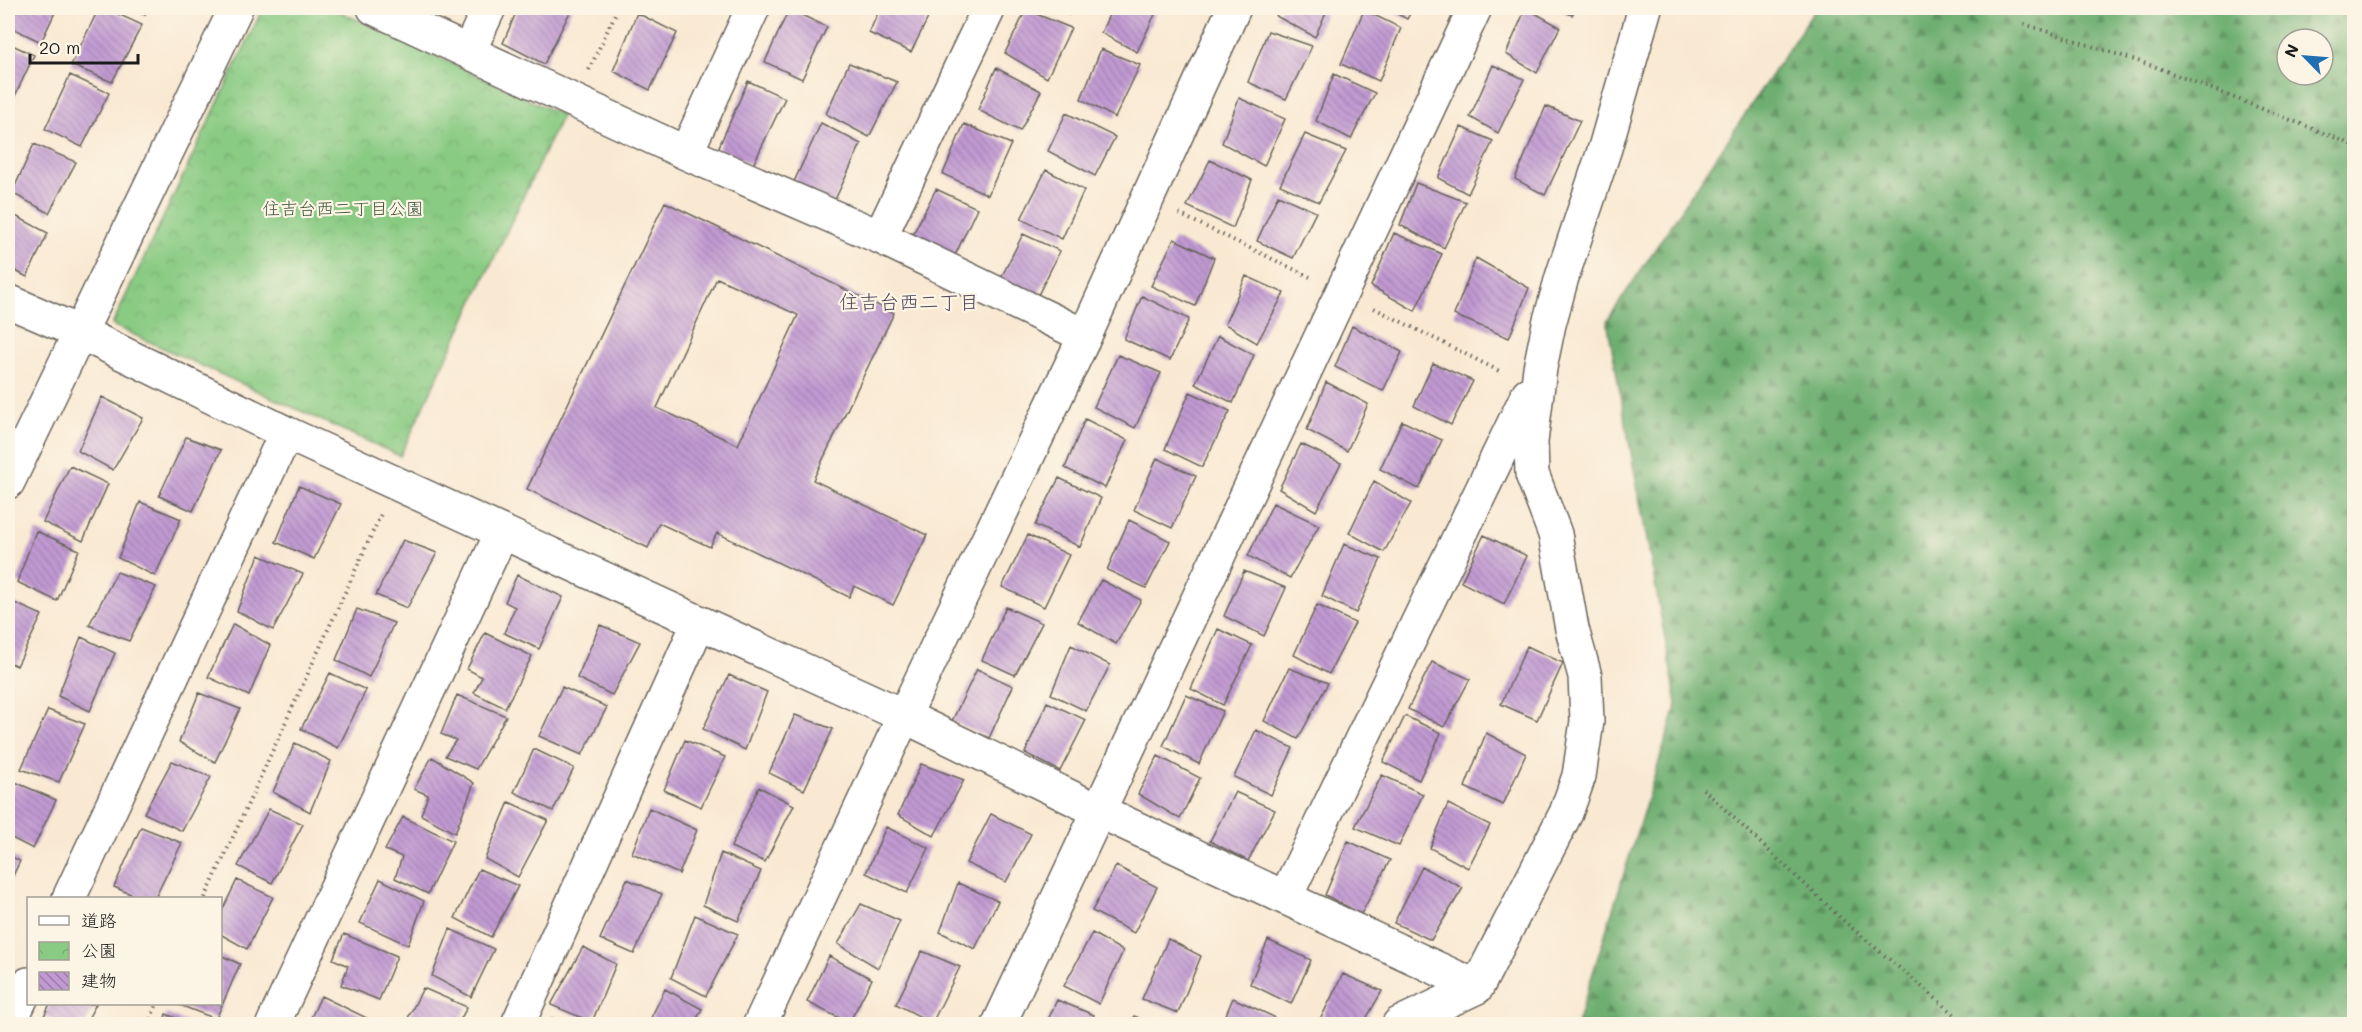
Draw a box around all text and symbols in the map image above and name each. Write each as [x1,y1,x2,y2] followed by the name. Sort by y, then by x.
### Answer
[30,27,138,65] scale bar
[2275,27,2335,87] north arrow
[39,35,80,59] text: 20 m
[2279,41,2303,60] text: N
[262,196,424,220] park label: 住吉台西二丁目公園
[839,288,979,314] district label: 住吉台西二丁目
[27,897,222,1005] legend
[81,908,117,932] text: 道路
[81,938,117,962] text: 公園
[81,968,117,992] text: 建物

